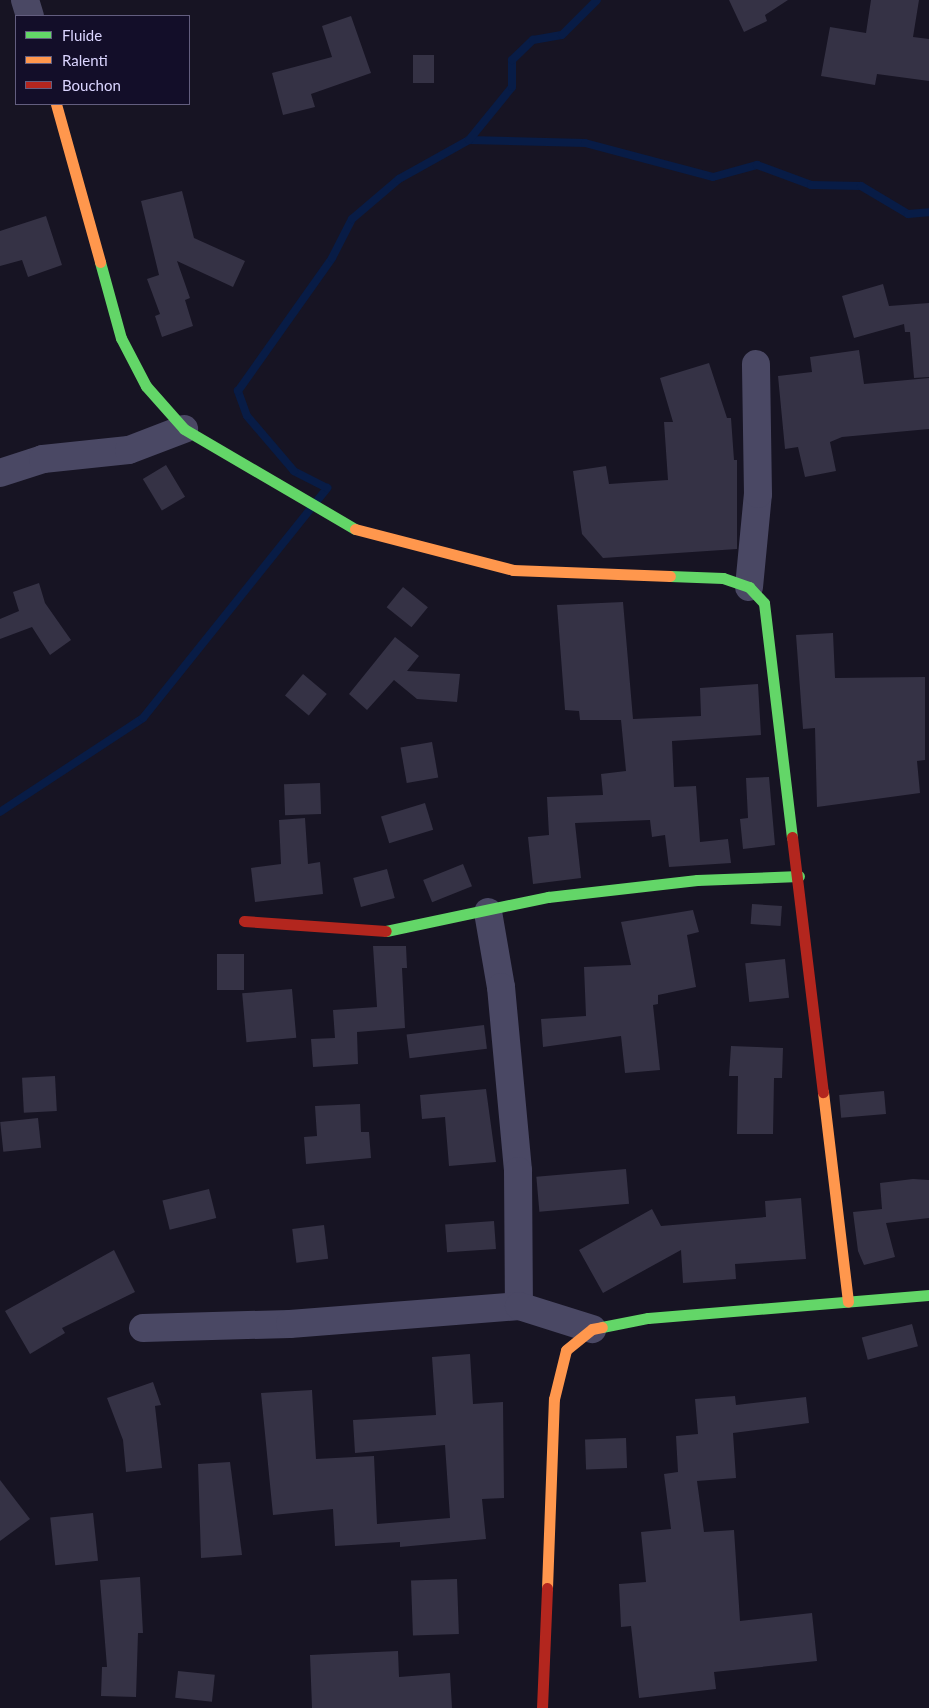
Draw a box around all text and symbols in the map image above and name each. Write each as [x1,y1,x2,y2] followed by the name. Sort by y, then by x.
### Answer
[15,15,190,105] legend
[62,26,102,44] text: Fluide
[62,51,108,69] text: Ralenti
[62,76,121,94] text: Bouchon

